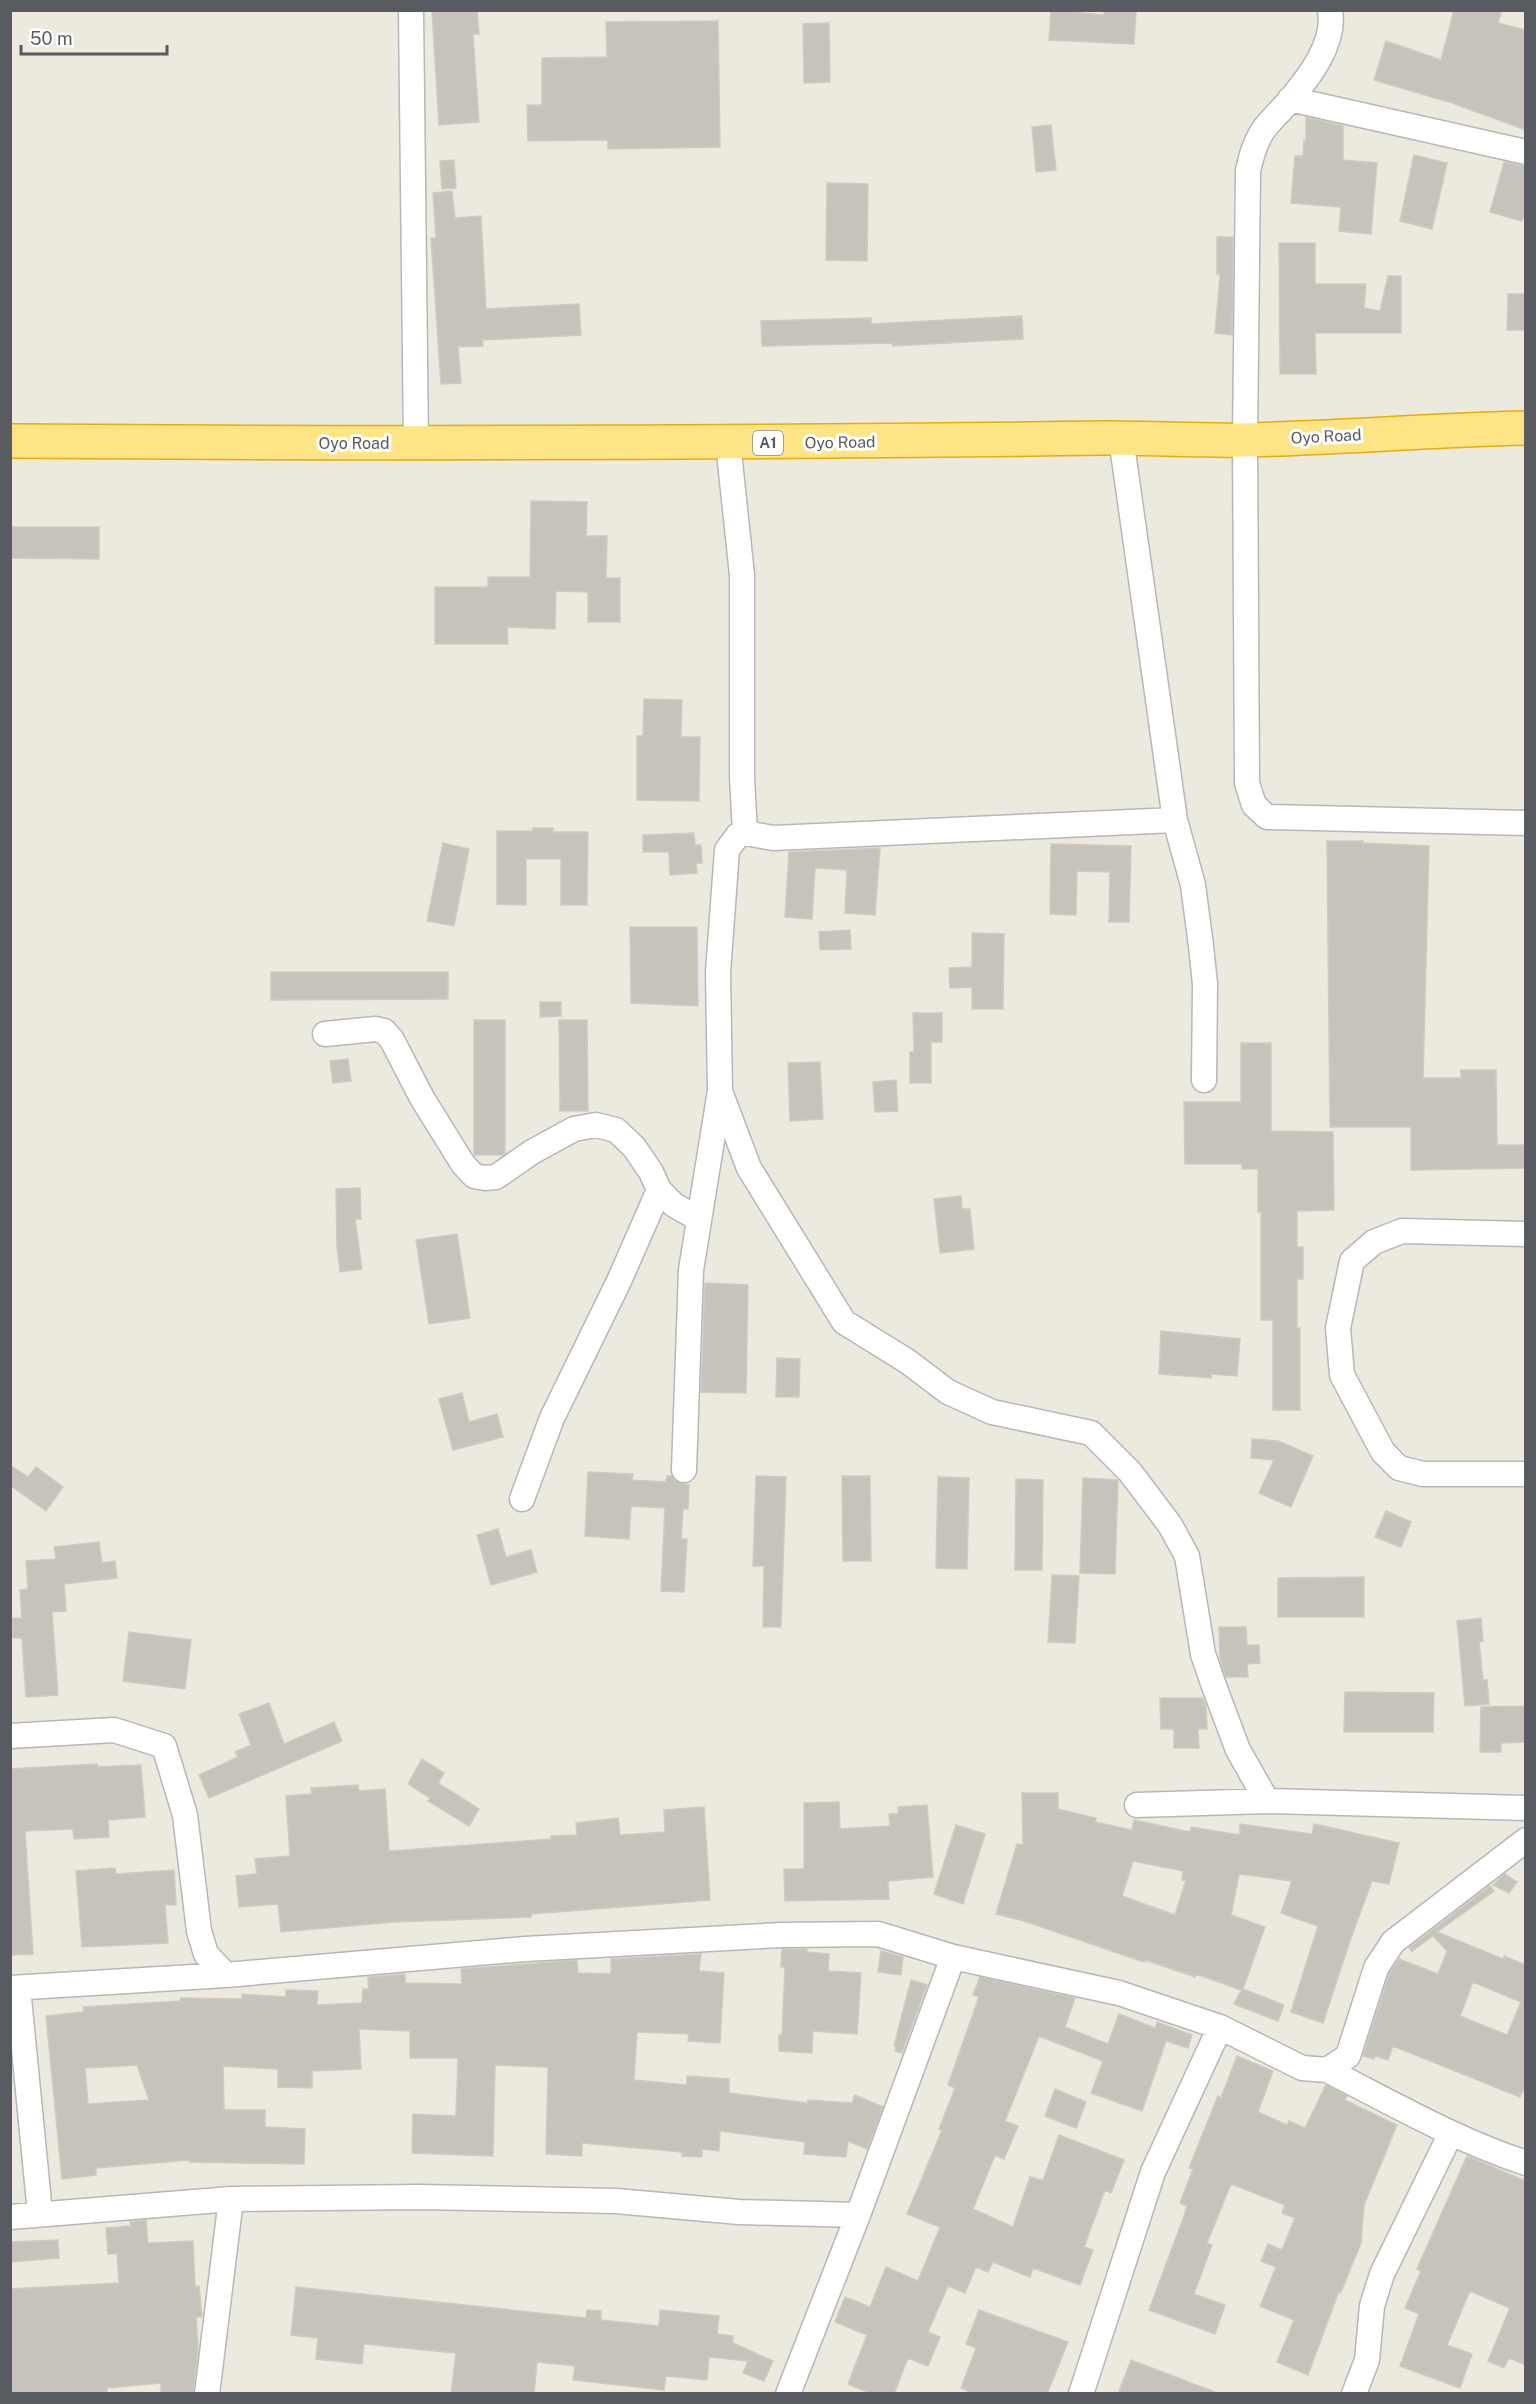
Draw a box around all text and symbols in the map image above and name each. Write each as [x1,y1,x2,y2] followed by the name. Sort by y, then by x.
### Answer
[21,18,166,56] scale bar
[30,28,73,49] text: 50 m
[1290,425,1362,448] street label: Oyo Road
[753,431,783,455] road number: A1
[804,432,876,453] street label: Oyo Road
[319,434,389,453] street label: Oyo Road

